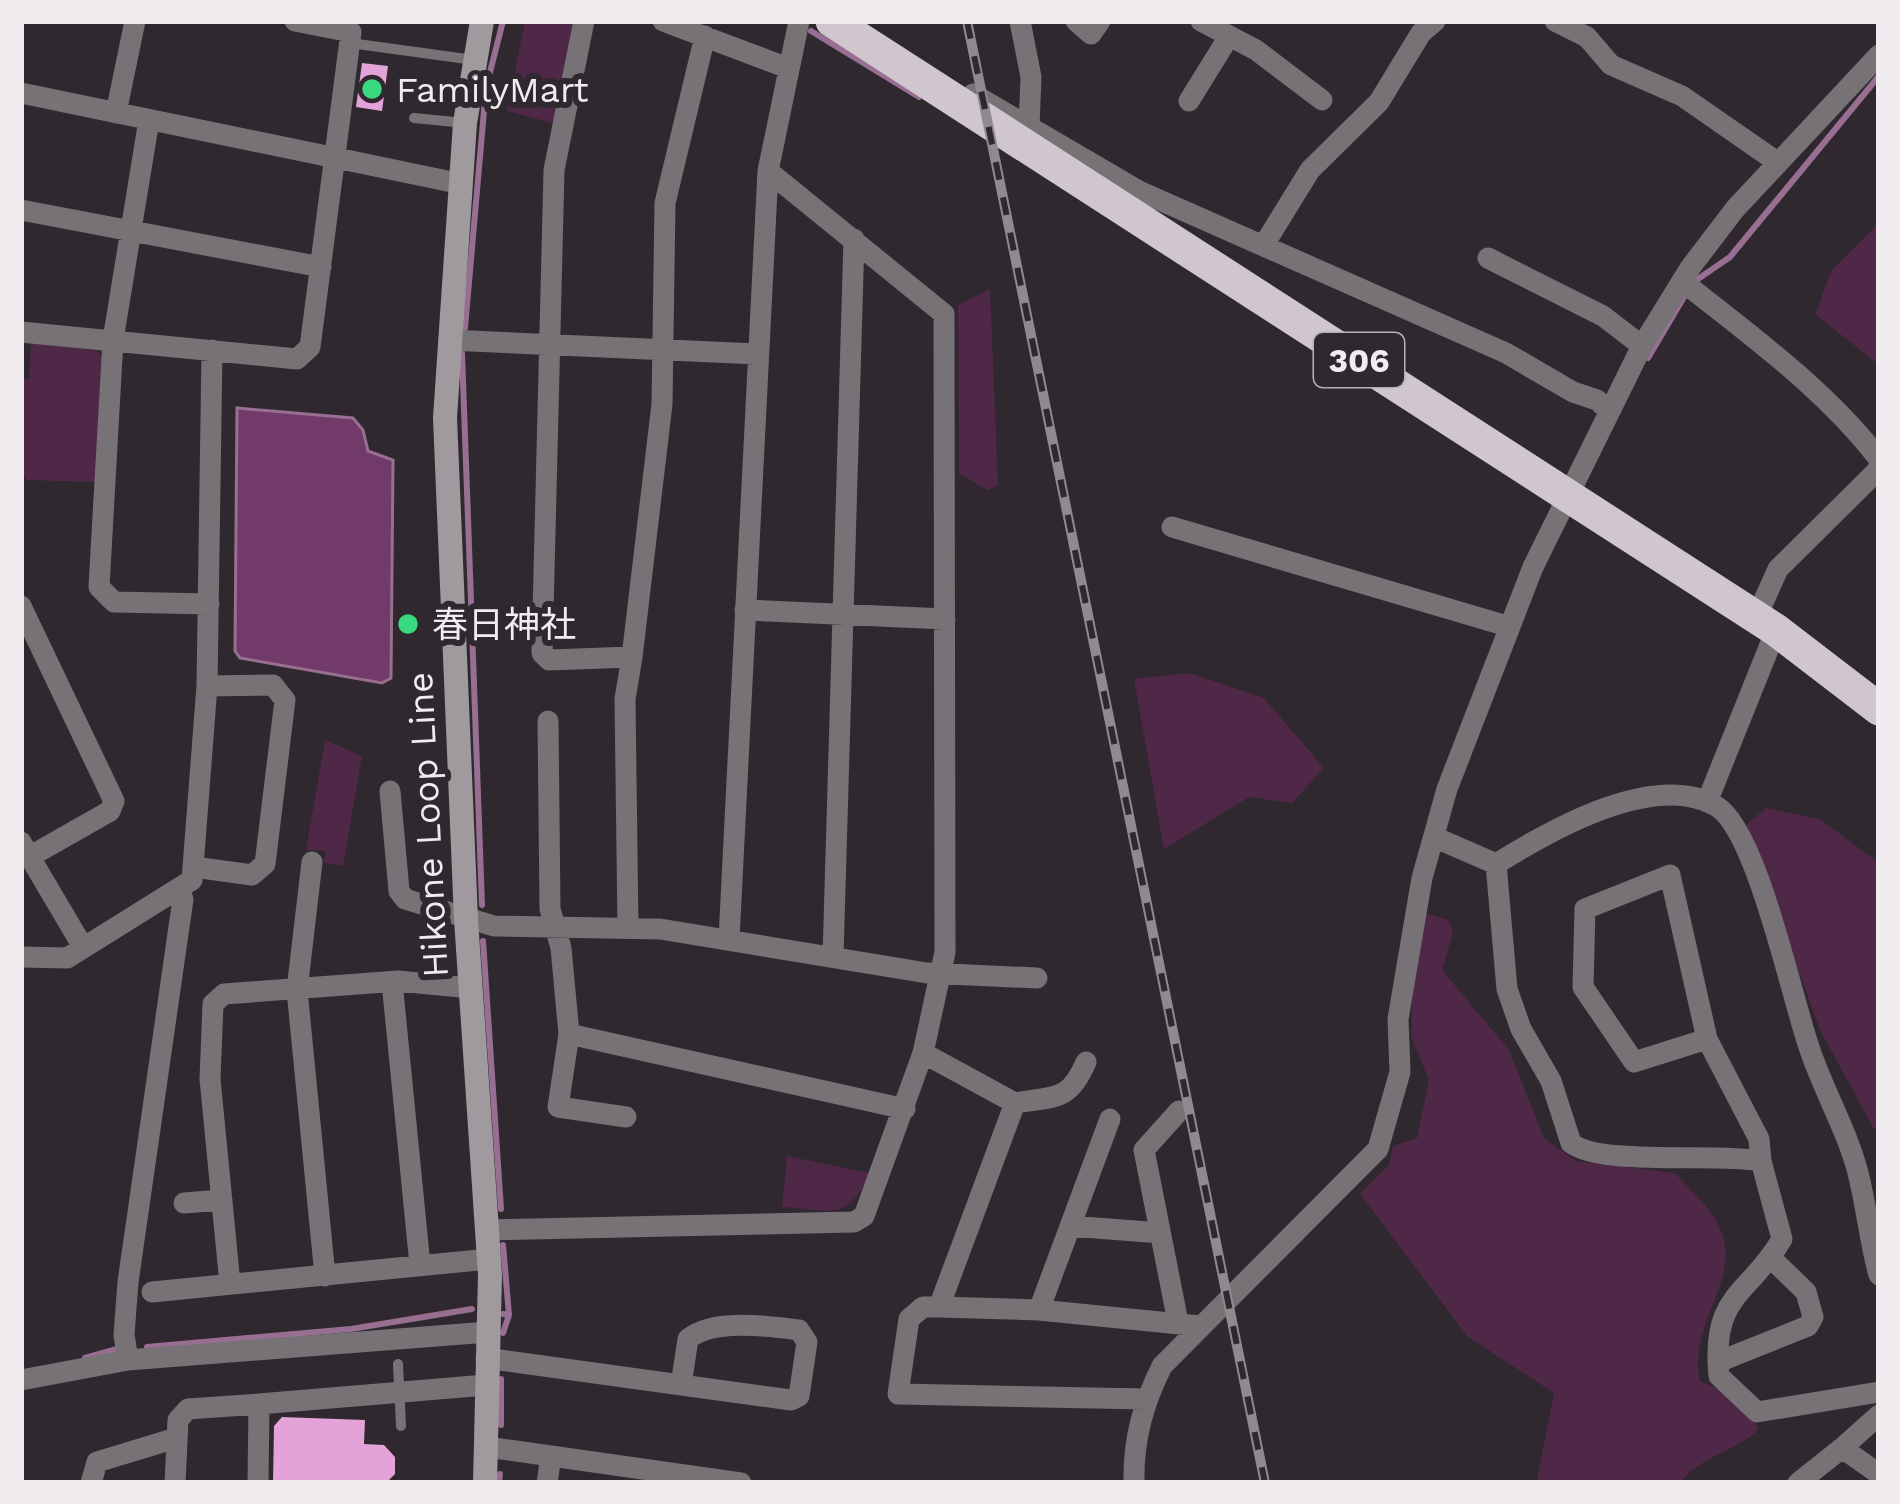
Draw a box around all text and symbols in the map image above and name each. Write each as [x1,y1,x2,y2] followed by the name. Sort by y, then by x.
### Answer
[396,69,589,111] place label: FamilyMart
[359,76,385,102] marker: FamilyMart
[1314,333,1404,387] road number: 306
[432,604,576,646] place label: 春日神社
[395,611,421,637] marker: 春日神社
[399,671,457,979] street label: Hikone Loop Line

